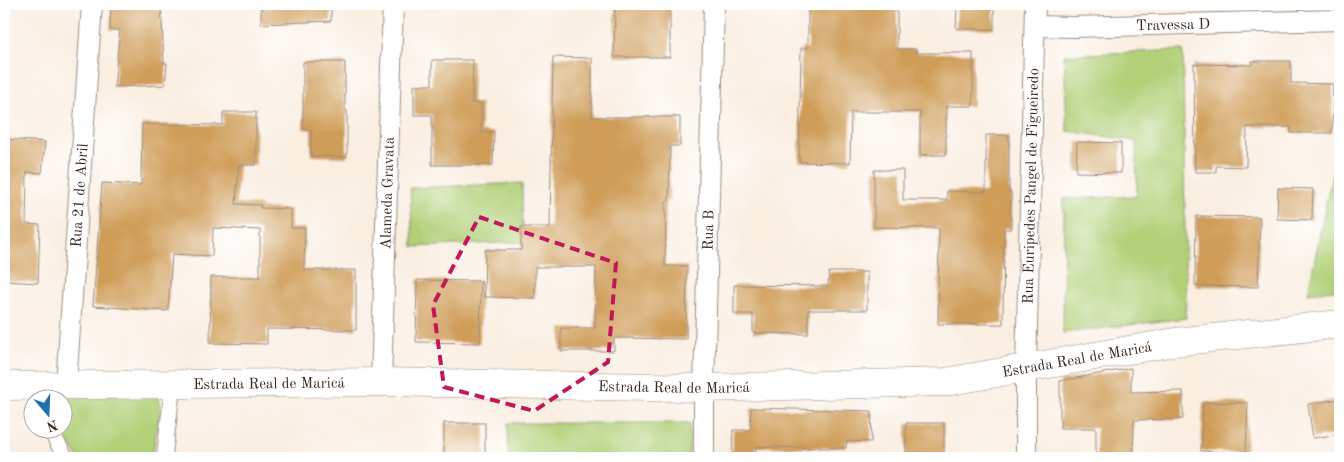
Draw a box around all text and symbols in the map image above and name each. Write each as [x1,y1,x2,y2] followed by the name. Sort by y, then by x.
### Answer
[1136,17,1210,34] street label: Travessa D
[1022,68,1042,304] street label: Rua Euripedes Pangel de Figueiredo
[379,136,398,250] street label: Alameda Gravata
[69,143,91,248] street label: Rua 21 de Abril
[702,210,718,251] street label: Rua B
[1001,340,1154,381] street label: Estrada Real de Maricá
[193,376,345,393] street label: Estrada Real de Maricá
[598,380,751,397] street label: Estrada Real de Maricá
[22,390,72,440] north arrow
[44,417,59,434] text: N

